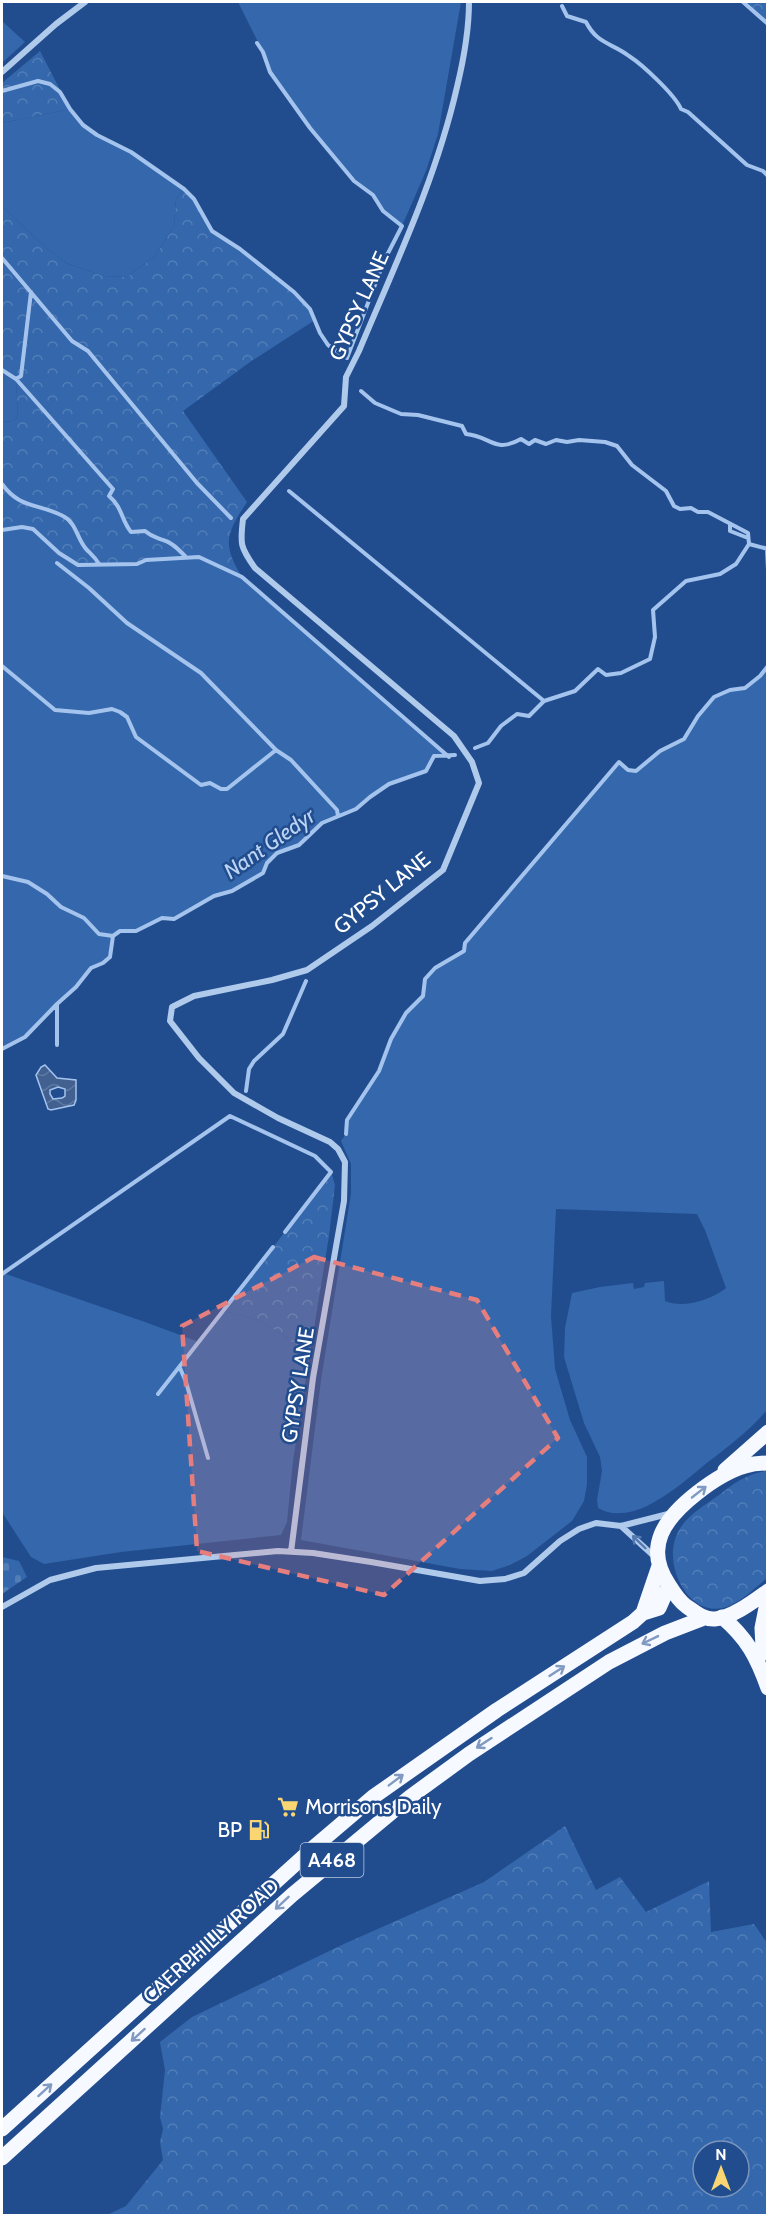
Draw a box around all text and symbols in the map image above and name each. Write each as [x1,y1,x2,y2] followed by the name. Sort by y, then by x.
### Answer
[323,247,394,364] street label: GYPSY LANE
[218,801,321,885] water label: Nant Gledyr
[328,846,435,939] street label: GYPSY LANE
[276,1325,319,1445] street label: GYPSY LANE
[690,1485,706,1498] one-way arrow
[631,1535,646,1549] one-way arrow
[641,1635,659,1646] one-way arrow
[548,1665,565,1677] one-way arrow
[476,1737,493,1750] one-way arrow
[387,1774,403,1787] one-way arrow
[305,1794,442,1819] place label: Morrisons Daily
[276,1795,300,1819] supermarket icon: Morrisons Daily
[217,1817,242,1842] place label: BP
[247,1818,271,1842] fuel station icon: BP
[300,1843,364,1877] road number: A468
[137,1873,284,2008] street label: CAERPHILLY ROAD
[275,1896,290,1911] one-way arrow
[131,2028,146,2042] one-way arrow
[37,2083,52,2097] one-way arrow
[691,2139,751,2199] north arrow
[715,2145,727,2164] text: N

